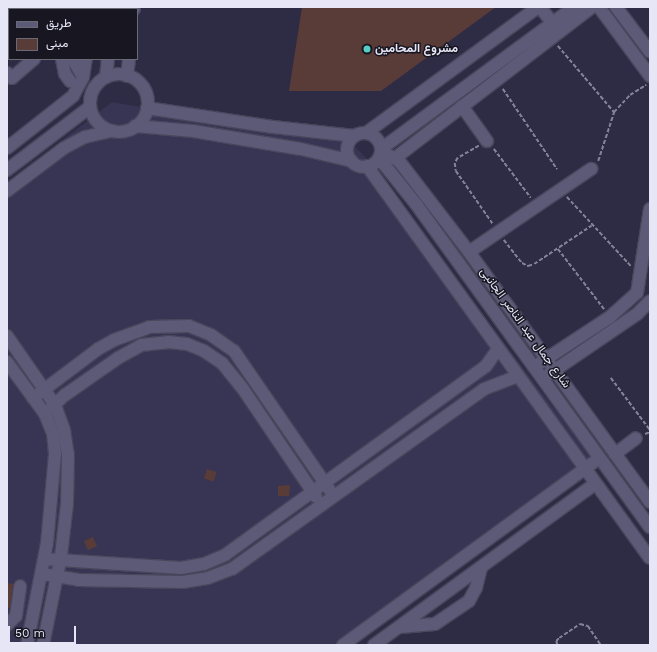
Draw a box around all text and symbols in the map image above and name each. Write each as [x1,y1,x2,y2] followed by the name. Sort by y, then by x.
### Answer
[8,8,138,60] legend
[46,16,71,30] text: طريق
[46,36,68,50] text: مبنى
[375,42,458,56] place label: مشروع المحامين
[362,44,372,54] marker: مشروع المحامين
[477,265,573,391] street label: شارع جمال عبد الناصر الجانبى
[10,618,78,644] scale bar
[15,626,45,640] text: 50 m

